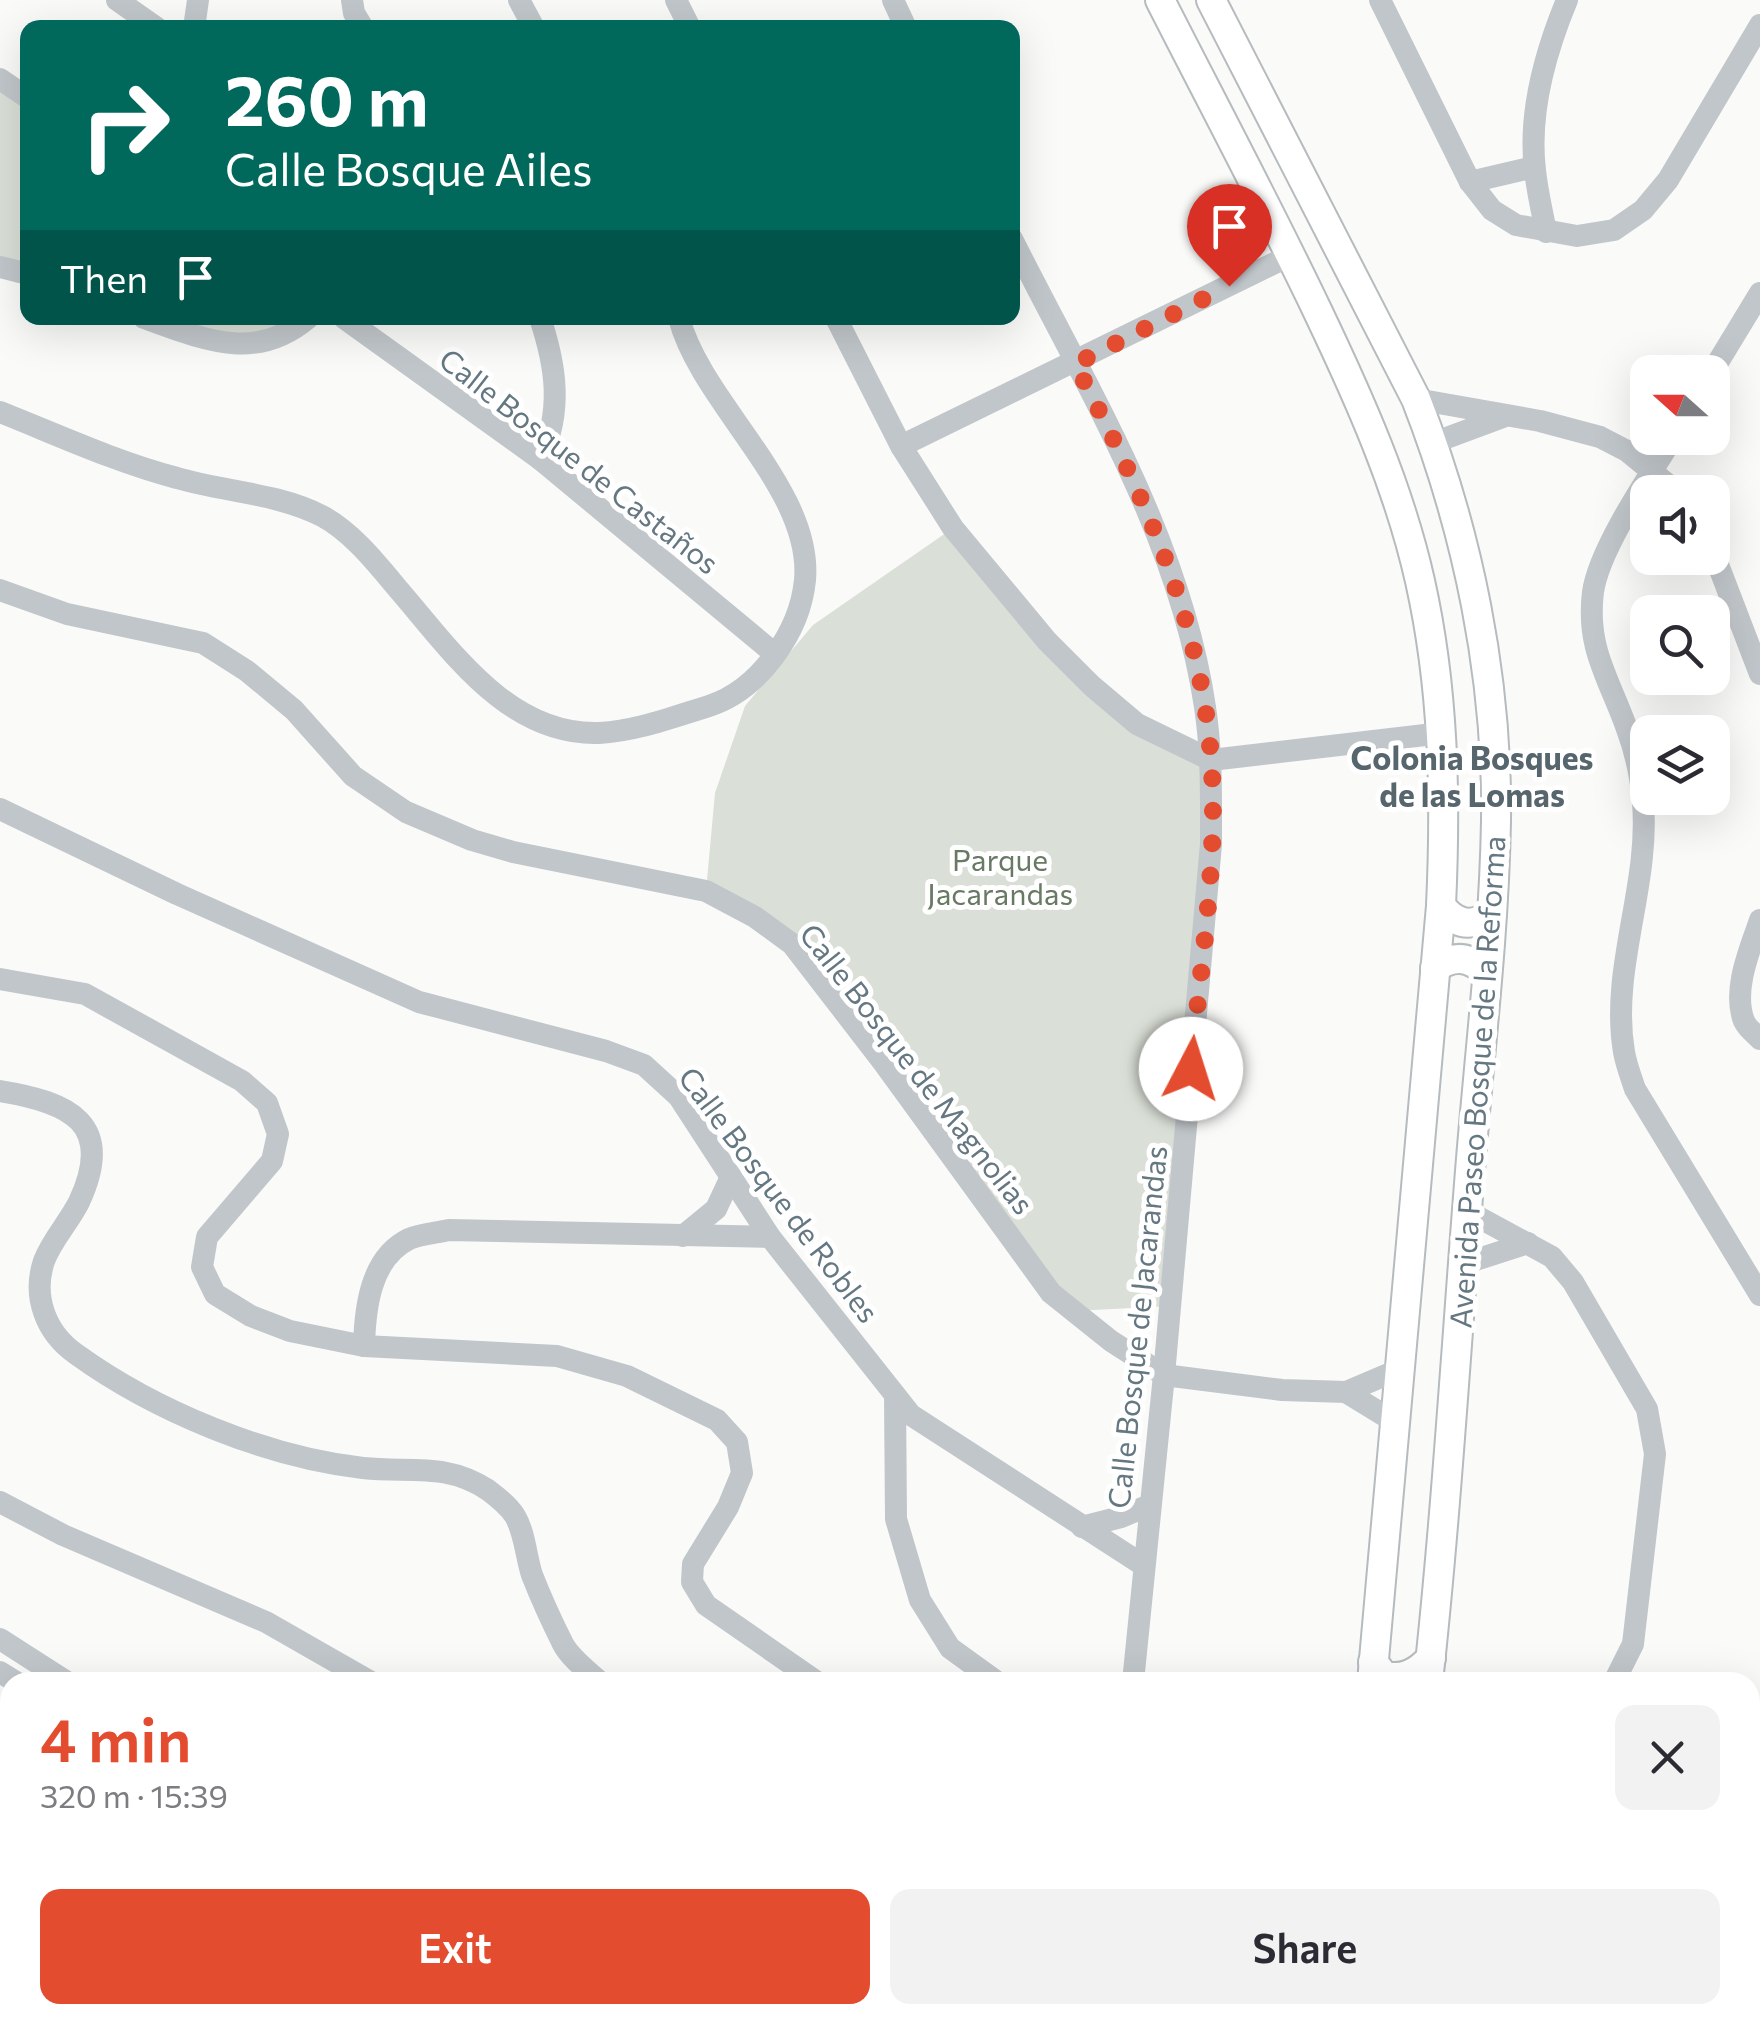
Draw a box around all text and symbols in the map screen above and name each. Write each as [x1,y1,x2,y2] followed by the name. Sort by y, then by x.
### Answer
[225,55,429,140] text: 260 m
[60,60,190,190] icon: right
[225,140,593,195] text: Calle Bosque Ailes
[1187,184,1272,287] pin
[1202,199,1257,254] icon: arrive
[168,250,223,305] icon: arrive
[60,254,148,301] text: Then
[433,339,727,581] street label: Calle Bosque de Castaños
[1630,355,1730,455] north arrow
[1630,355,1730,815] map controls
[1630,475,1730,575] button: sound
[1630,595,1730,695] button: search
[1630,715,1730,815] button: layers
[1351,737,1593,814] district label: Colonia Bosques de las Lomas
[1440,834,1512,1330] street label: Avenida Paseo Bosque de la Reforma
[927,840,1073,911] park label: Parque Jacarandas
[793,915,1043,1221] street label: Calle Bosque de Magnolias
[1139,1017,1243,1121] position arrow
[672,1059,888,1329] street label: Calle Bosque de Robles
[1099,1144,1173,1510] street label: Calle Bosque de Jacarandas
[40,1701,191,1774] text: 4 min
[1615,1705,1720,1810] button: close
[40,1775,228,1815] text: 320 m · 15:39
[40,1889,870,2004] button: Exit
[890,1889,1720,2004] button: Share

